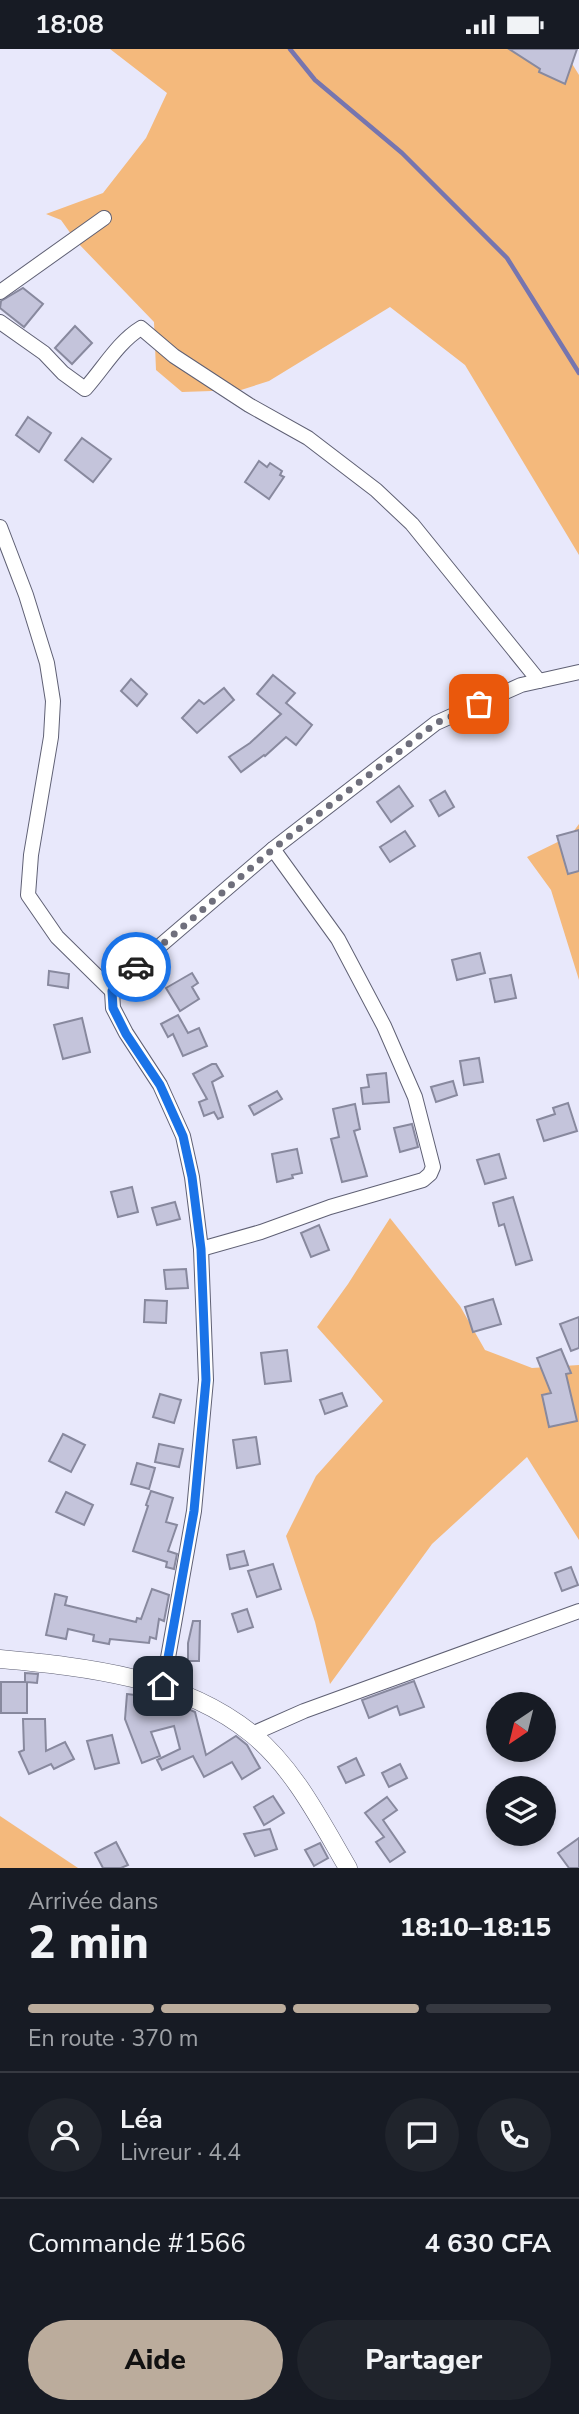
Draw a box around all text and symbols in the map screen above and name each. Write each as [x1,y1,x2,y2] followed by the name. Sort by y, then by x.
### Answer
[35,7,104,42] text: 18:08
[449,674,509,734] pin
[460,685,498,723] icon: bag
[101,932,171,1002] courier
[117,948,155,986] icon: car
[133,1656,193,1716] pin
[144,1667,182,1705] icon: home
[486,1692,556,1762] north arrow
[486,1692,556,1846] map controls
[486,1776,556,1846] button: layers
[28,1886,158,1917] text: Arrivée dans
[400,1910,551,1945] text: 18:10–18:15
[28,1911,149,1974] text: 2 min
[28,2023,198,2054] text: En route · 370 m
[28,2098,102,2172] button: person
[385,2098,459,2172] button: chat
[477,2098,551,2172] button: phone
[120,2102,163,2137] text: Léa
[120,2137,241,2168] text: Livreur · 4.4
[28,2226,246,2261] text: Commande #1566
[424,2226,551,2261] text: 4 630 CFA
[28,2320,283,2400] button: Aide
[297,2320,551,2400] button: Partager

